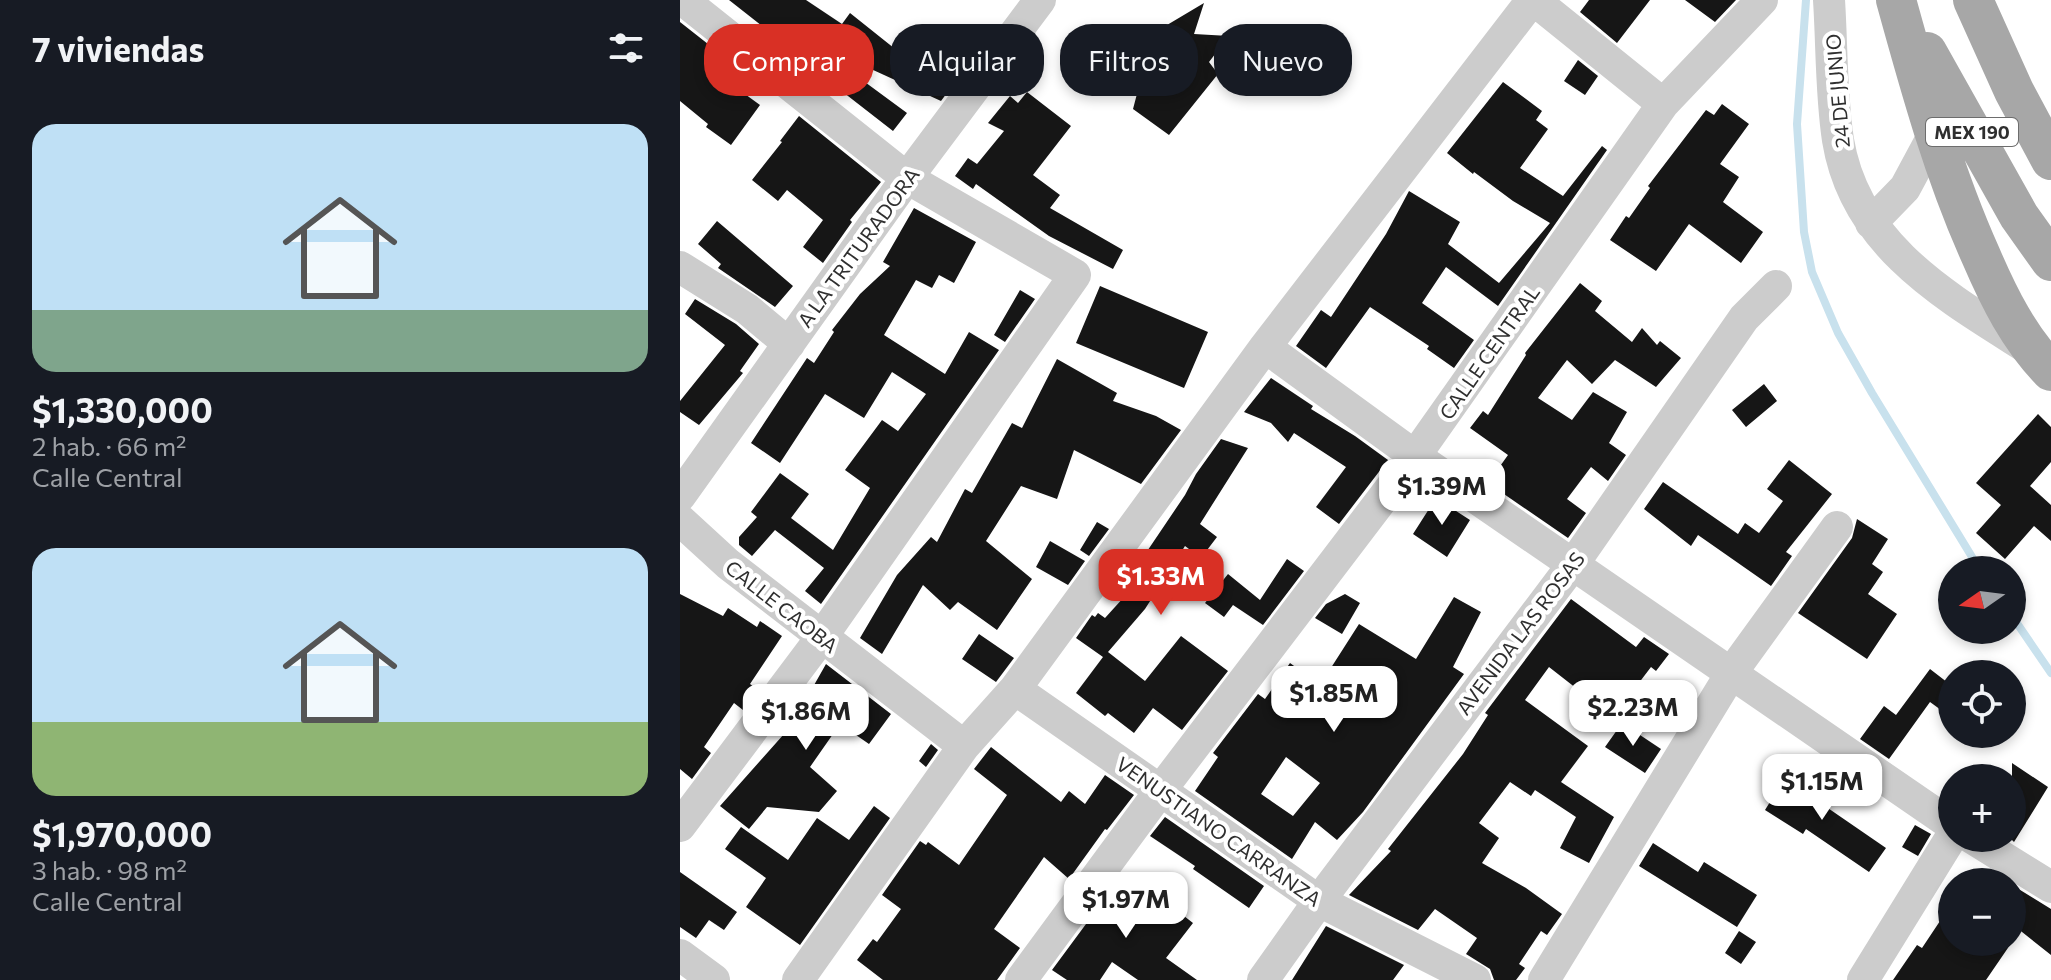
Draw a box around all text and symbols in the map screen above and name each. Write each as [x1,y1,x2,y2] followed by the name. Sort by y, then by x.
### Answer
[704,24,874,96] chip: Comprar
[890,24,1044,96] chip: Alquilar
[1060,24,1198,96] chip: Filtros
[1214,24,1352,96] chip: Nuevo
[604,26,648,70] icon: filters
[32,27,204,69] text: 7 viviendas
[1820,33,1854,149] street label: 24 DE JUNIO
[1926,118,2018,146] road number: MEX 190
[792,162,924,331] street label: A LA TRITURADORA
[268,176,412,320] icon: home
[1434,280,1544,424] street label: CALLE CENTRAL
[32,388,213,430] text: $1,330,000
[32,430,187,461] text: 2 hab. · 66 m²
[1377,459,1507,527] pin: $1.39M
[32,461,183,492] text: Calle Central
[1397,469,1487,500] text: $1.39M
[1451,547,1589,719] street label: AVENIDA LAS ROSAS
[1096,549,1226,617] pin: $1.33M
[721,555,843,657] street label: CALLE CAOBA
[1938,556,2026,644] north arrow
[1938,556,2026,956] map controls
[1117,559,1205,590] text: $1.33M
[268,600,412,744] icon: home
[1938,660,2026,748] button: locate
[1269,666,1399,734] pin: $1.85M
[1289,676,1379,707] text: $1.85M
[1568,680,1698,748] pin: $2.23M
[741,684,871,752] pin: $1.86M
[1587,690,1679,721] text: $2.23M
[761,694,851,725] text: $1.86M
[1112,751,1326,911] street label: VENUSTIANO CARRANZA
[1757,754,1887,822] pin: $1.15M
[1780,764,1864,795] text: $1.15M
[1938,764,2026,852] button: +
[32,812,212,854] text: $1,970,000
[32,854,187,885] text: 3 hab. · 98 m²
[1938,868,2026,956] button: −
[1061,872,1191,940] pin: $1.97M
[1082,882,1170,913] text: $1.97M
[32,885,183,916] text: Calle Central

